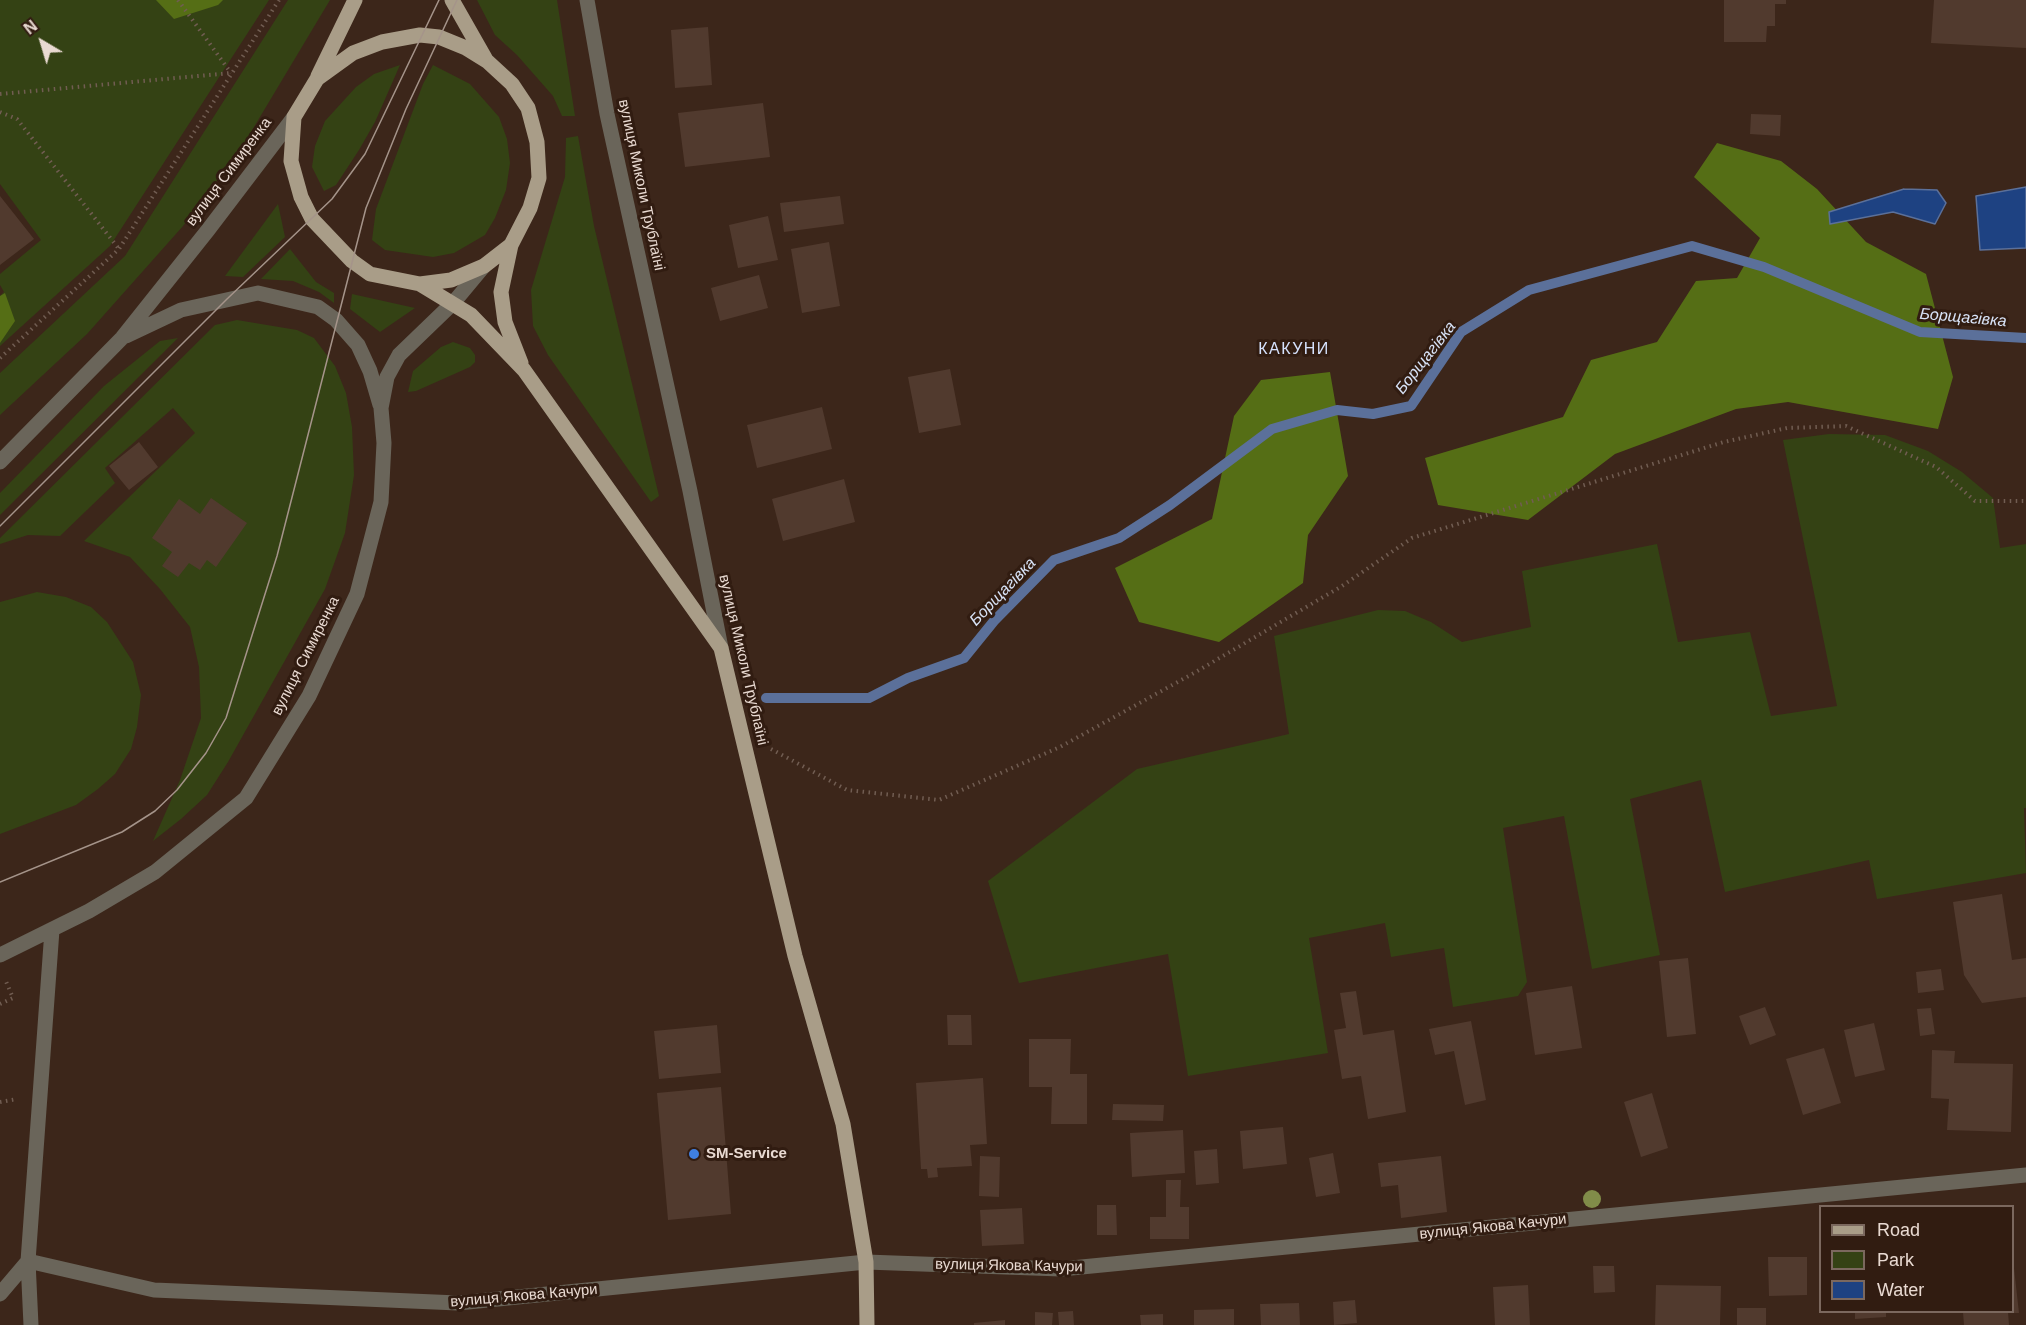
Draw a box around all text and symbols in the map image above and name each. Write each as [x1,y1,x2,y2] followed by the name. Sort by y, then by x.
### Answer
[12,12,72,72] north arrow
[21,17,40,38] text: N
[614,98,668,272] street label: вулиця Миколи Трублаїні
[182,114,276,230] street label: вулиця Симиренка
[1919,305,2007,331] water label: Борщагівка
[1392,318,1460,398] water label: Борщагівка
[1258,340,1330,360] district label: КАКУНИ
[966,554,1040,630] water label: Борщагівка
[715,573,771,747] street label: вулиця Миколи Трублаїні
[268,594,344,718] street label: вулиця Симиренка
[706,1145,787,1163] place label: SM-Service
[687,1147,701,1161] marker: SM-Service
[1819,1205,2014,1313] legend
[1419,1210,1567,1244] street label: вулиця Якова Качури
[1877,1220,1920,1240] text: Road
[1877,1250,1914,1270] text: Park
[935,1256,1083,1276] street label: вулиця Якова Качури
[1877,1280,1924,1300] text: Water
[450,1281,598,1311] street label: вулиця Якова Качури

